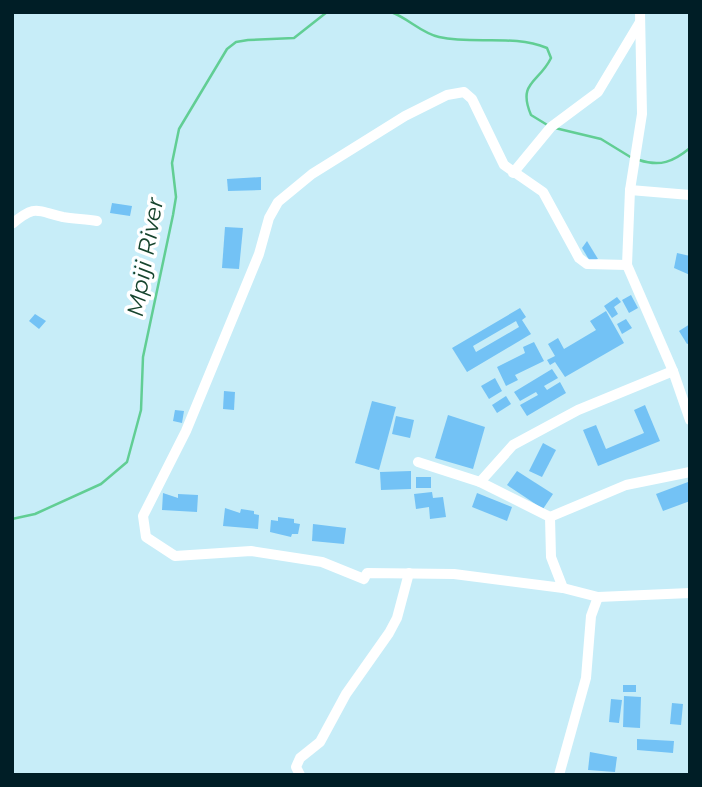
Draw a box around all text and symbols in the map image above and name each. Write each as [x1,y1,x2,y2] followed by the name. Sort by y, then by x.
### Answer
[121,195,169,319] water label: Mpiji River

